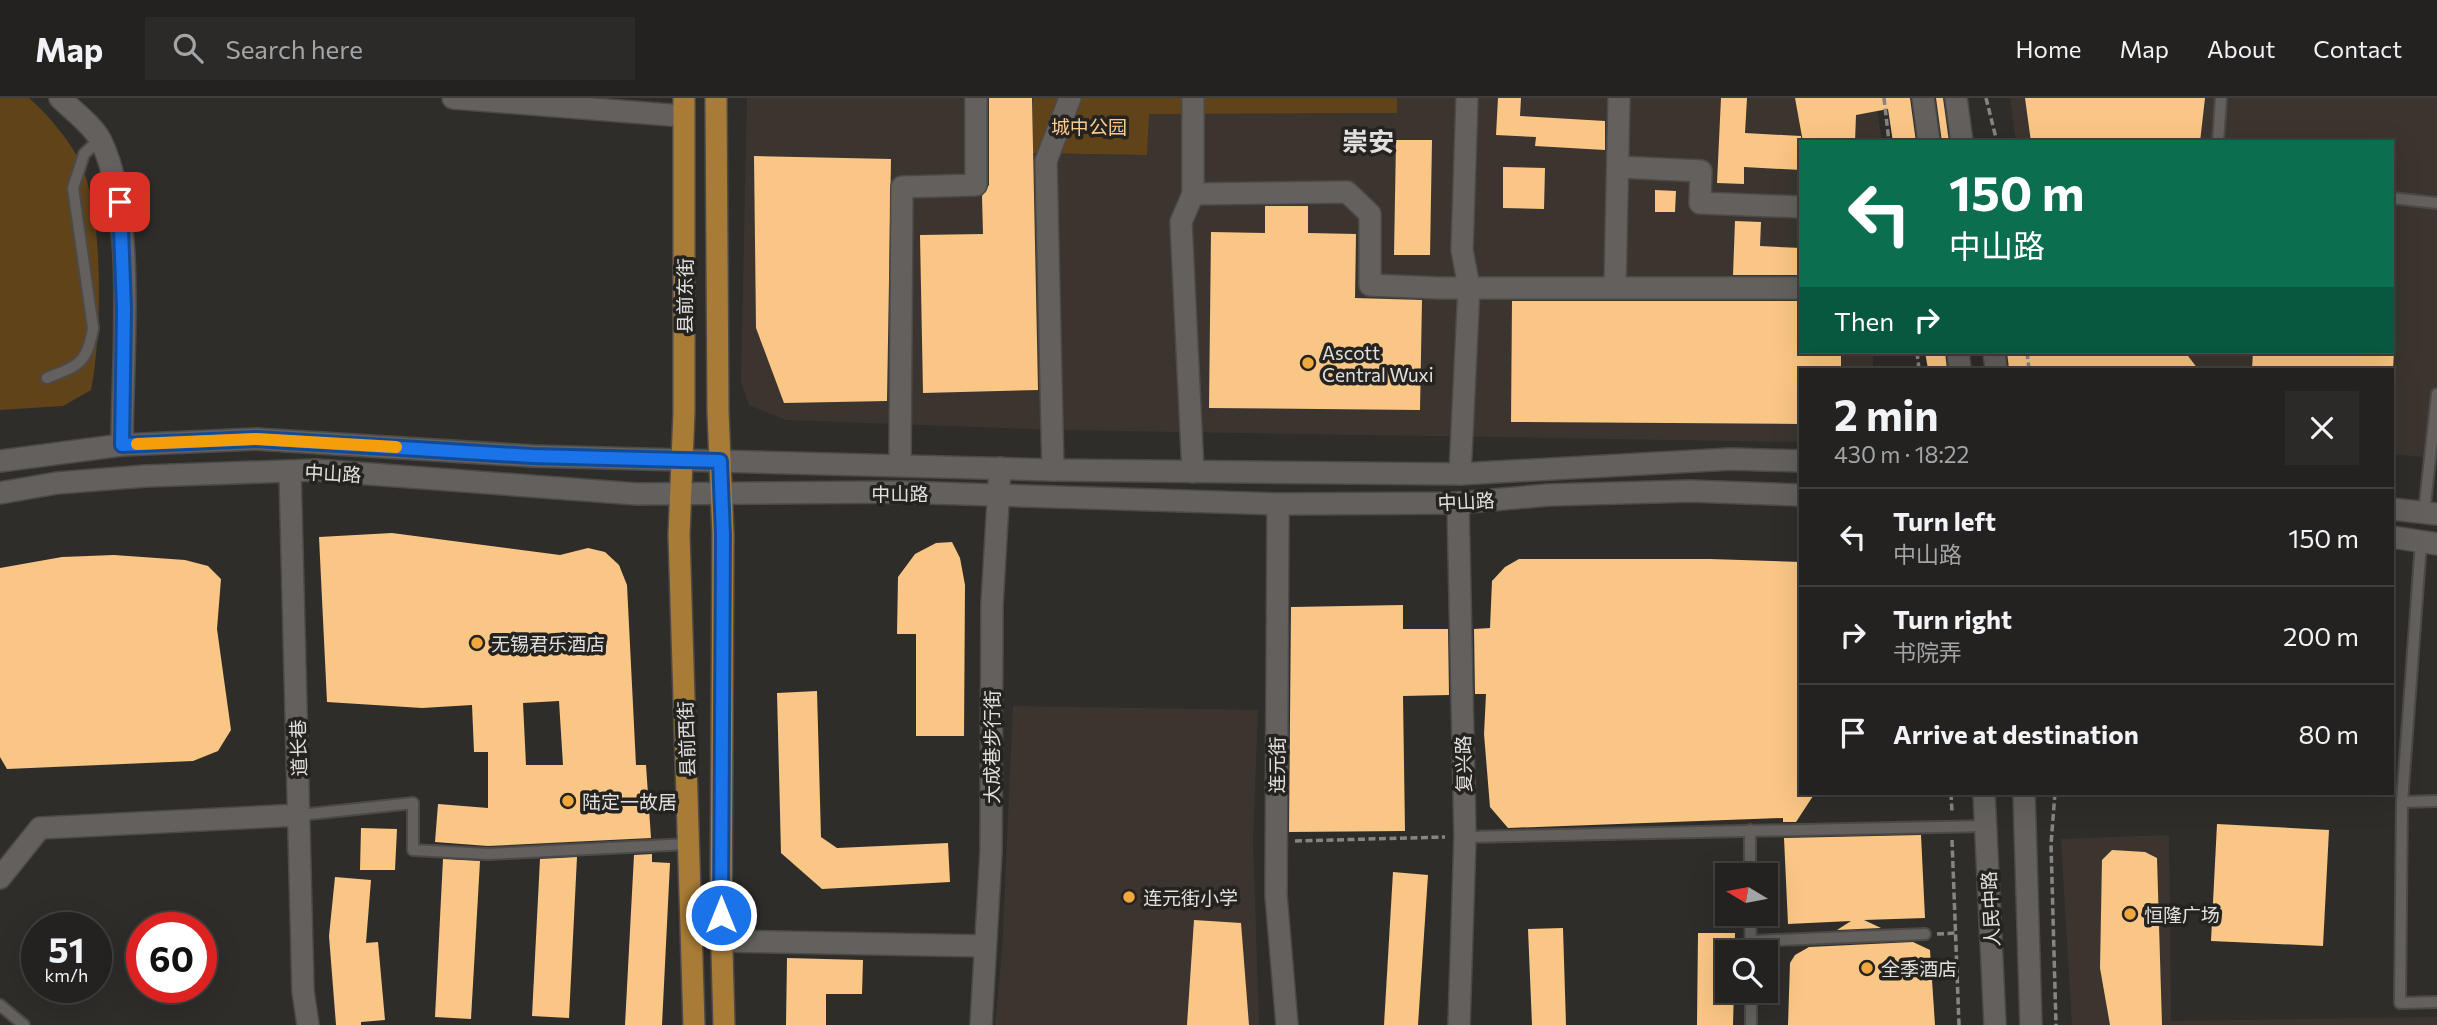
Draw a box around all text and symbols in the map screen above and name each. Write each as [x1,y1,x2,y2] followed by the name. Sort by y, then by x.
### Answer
[145,17,635,80] search box
[35,28,103,69] text: Map
[169,29,207,67] icon: search
[225,33,363,64] text: Search here
[2016,34,2082,63] text: Home
[2120,34,2169,63] text: Map
[2207,34,2275,63] text: About
[2313,34,2402,63] text: Contact
[1051,115,1127,138] park label: 城中公园
[1342,125,1394,156] district label: 崇安
[1949,161,2084,221] text: 150 m
[1834,168,1925,259] icon: left
[90,172,150,232] pin
[101,183,139,221] icon: arrive
[1949,225,2045,265] text: 中山路
[673,258,696,334] street label: 县前东街
[1908,301,1946,339] icon: right
[1834,305,1894,336] text: Then
[1322,341,1434,386] place label: Ascott Central Wuxi
[1300,355,1316,371] marker: Ascott Central Wuxi
[1834,388,1939,440] text: 2 min
[2285,391,2359,465] button: close
[1834,440,1969,468] text: 430 m · 18:22
[304,460,362,486] street label: 中山路
[871,482,929,505] street label: 中山路
[1437,488,1495,514] street label: 中山路
[1893,505,1996,536] text: Turn left
[1834,518,1872,556] icon: left
[2288,522,2359,553] text: 150 m
[1893,540,1962,568] text: 中山路
[1893,603,2012,634] text: Turn right
[1834,616,1872,654] icon: right
[2283,620,2359,651] text: 200 m
[491,632,605,655] place label: 无锡君乐酒店
[469,635,485,651] marker: 无锡君乐酒店
[1893,638,1962,666] text: 书院弄
[980,690,1003,804] street label: 大成巷步行街
[673,701,699,777] street label: 县前西街
[1834,714,1872,752] icon: arrive
[1893,718,2139,749] text: Arrive at destination
[2299,718,2359,749] text: 80 m
[286,719,310,777] street label: 道长巷
[1451,735,1475,793] street label: 复兴路
[1265,736,1288,794] street label: 连元街
[582,790,677,813] place label: 陆定一故居
[560,793,576,809] marker: 陆定一故居
[1715,863,1778,926] north arrow
[1715,863,1778,1003] map controls
[1977,870,2003,948] street label: 人民中路
[684,878,758,952] position arrow
[1143,886,1238,909] place label: 连元街小学
[1121,889,1137,905] marker: 连元街小学
[2144,903,2220,926] place label: 恒隆广场
[2122,906,2138,922] marker: 恒隆广场
[126,912,217,1003] speed limit sign: 60
[48,927,85,970] text: 51
[1715,940,1778,1003] button: search
[1881,957,1957,980] place label: 全季酒店
[1859,960,1875,976] marker: 全季酒店
[45,964,88,986] text: km/h

